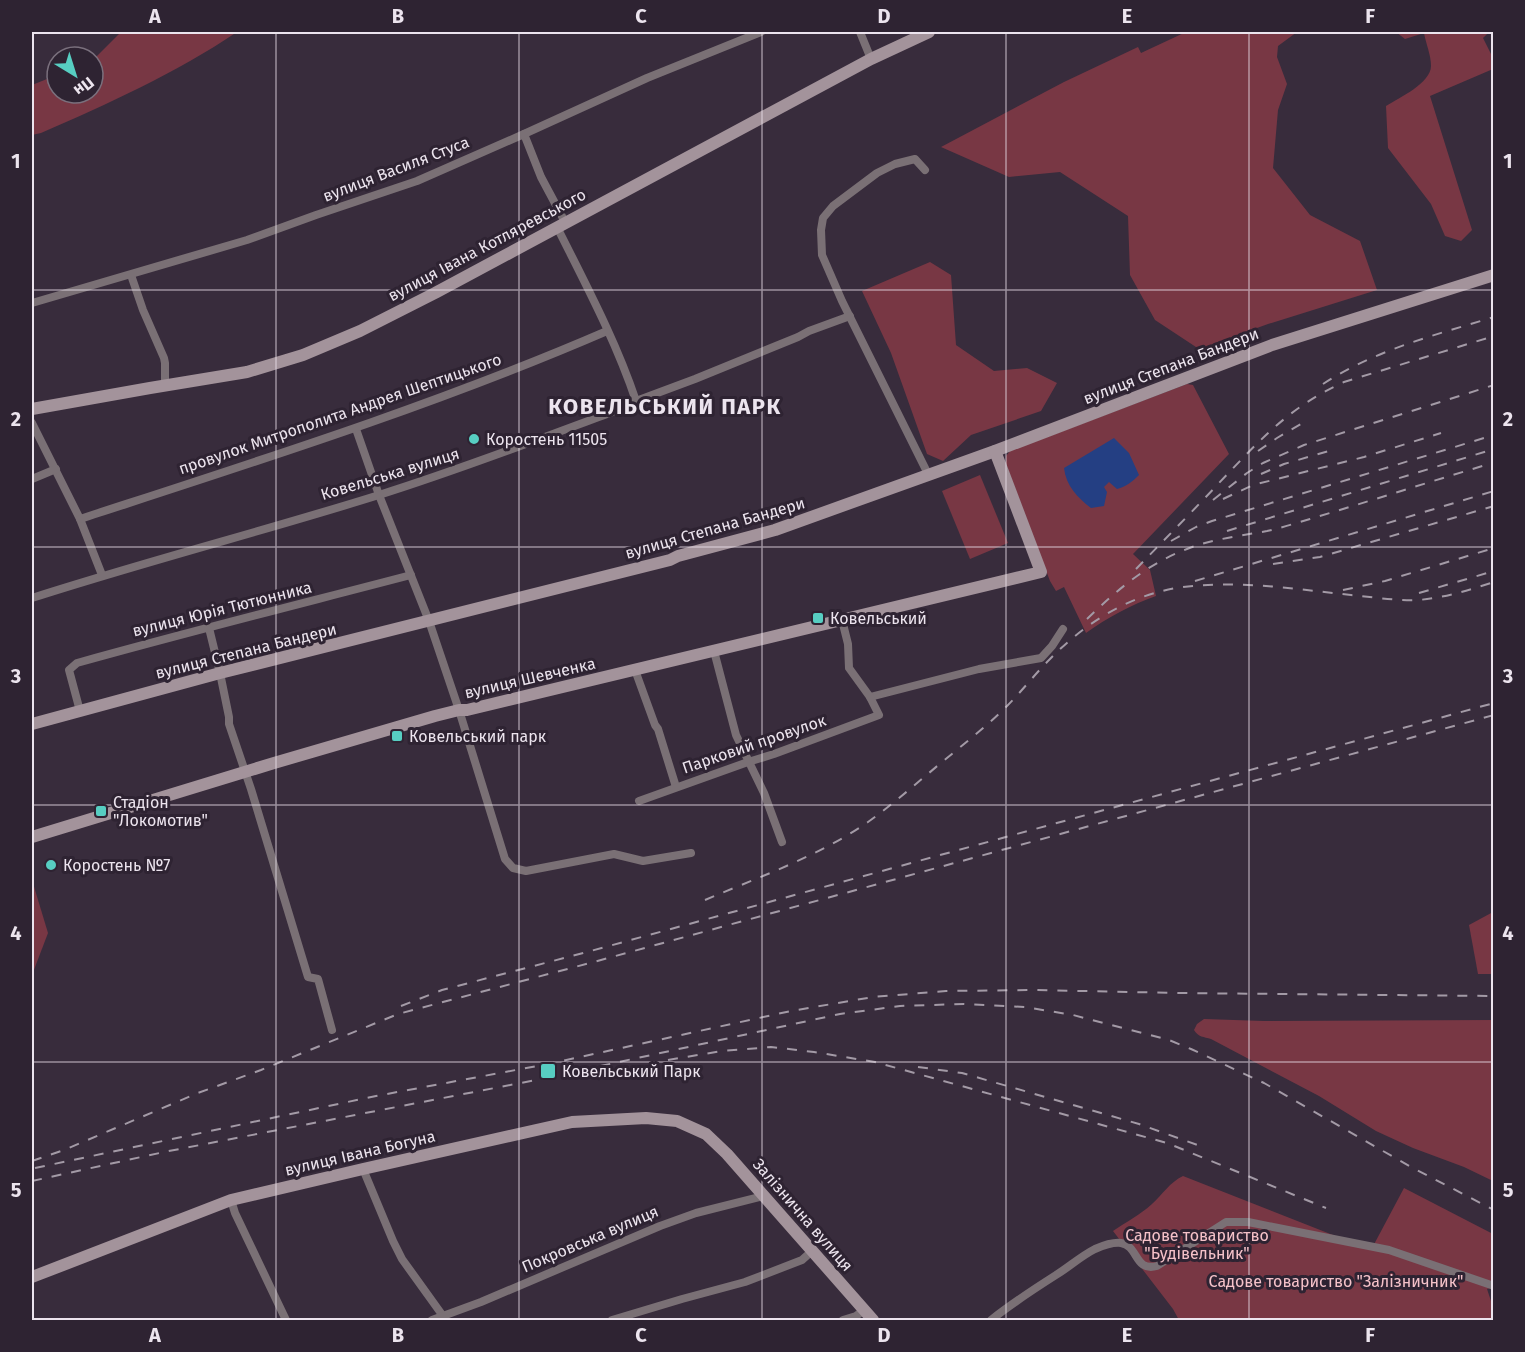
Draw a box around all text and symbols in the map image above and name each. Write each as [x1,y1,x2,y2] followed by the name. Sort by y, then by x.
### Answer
[148,4,162,28] text: A
[392,4,404,28] text: B
[635,4,647,28] text: C
[877,4,891,28] text: D
[1122,4,1132,28] text: E
[1365,4,1375,28] text: F
[45,45,105,105] north arrow
[70,73,98,100] text: Пн
[320,132,472,206] street label: вулиця Василя Стуса
[11,149,21,173] text: 1
[1503,149,1513,173] text: 1
[385,185,589,305] street label: вулиця Івана Котляревського
[1081,324,1261,408] street label: вулиця Степана Бандери
[176,350,504,478] street label: провулок Митрополита Андрея Шептицького
[548,393,782,420] district label: КОВЕЛЬСЬКИЙ ПАРК
[11,407,21,431] text: 2
[1503,407,1513,431] text: 2
[486,430,607,449] place label: Коростень 11505
[467,432,481,446] marker: Коростень 11505
[318,444,462,504] street label: Ковельська вулиця
[623,493,807,563] street label: вулиця Степана Бандери
[130,577,314,641] street label: вулиця Юрія Тютюнника
[830,609,927,628] place label: Ковельський
[811,611,825,625] marker: Ковельський
[153,619,339,683] street label: вулиця Степана Бандери
[463,654,597,702] street label: вулиця Шевченка
[10,664,21,688] text: 3
[1502,664,1513,688] text: 3
[680,710,829,778] street label: Парковий провулок
[409,727,547,746] place label: Ковельський парк
[390,729,404,743] marker: Ковельський парк
[113,793,208,830] place label: Стадіон "Локомотив"
[94,804,108,818] marker: Стадіон "Локомотив"
[63,856,170,875] place label: Коростень №7
[44,858,58,872] marker: Коростень №7
[10,921,22,945] text: 4
[1502,921,1514,945] text: 4
[539,1062,557,1080] marker: Ковельський Парк
[562,1062,701,1081] place label: Ковельський Парк
[283,1126,437,1180] street label: вулиця Івана Богуна
[749,1155,857,1275] street label: Залізнична вулиця
[11,1178,22,1202] text: 5
[1503,1178,1514,1202] text: 5
[519,1202,661,1276] street label: Покровська вулиця
[1125,1226,1269,1263] park label: Садове товариство "Будівельник"
[1209,1272,1463,1291] park label: Садове товариство "Залізничник"
[148,1323,162,1347] text: A
[392,1323,404,1347] text: B
[635,1323,647,1347] text: C
[877,1323,891,1347] text: D
[1122,1323,1132,1347] text: E
[1365,1323,1375,1347] text: F

